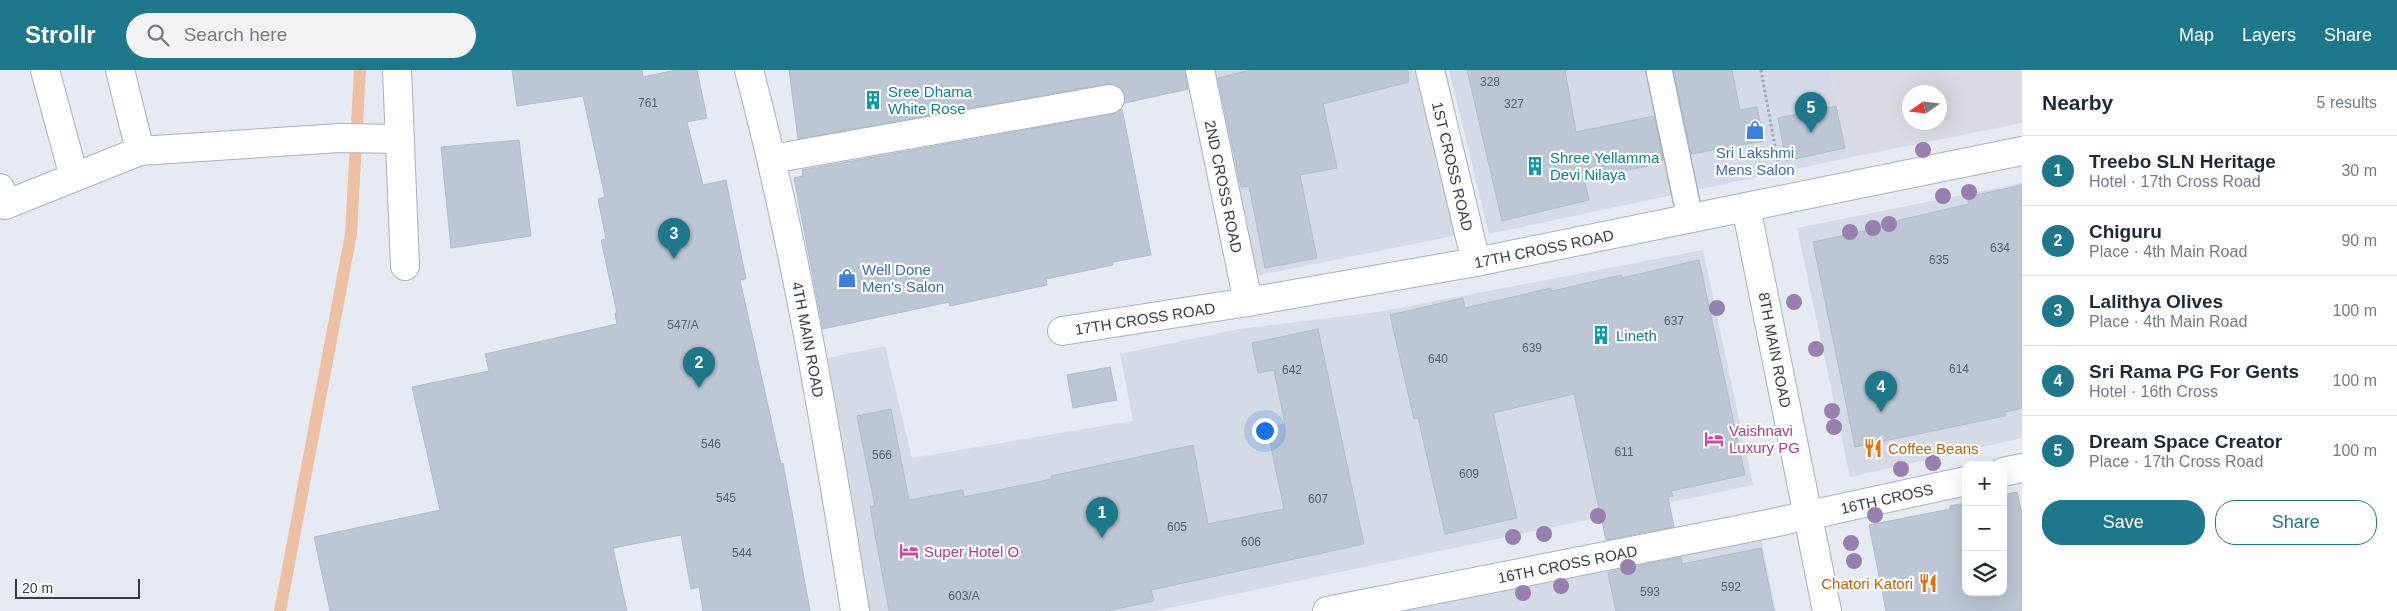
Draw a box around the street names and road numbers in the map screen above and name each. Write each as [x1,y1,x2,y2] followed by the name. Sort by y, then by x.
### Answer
[1429,100,1477,233] street label: 1ST CROSS ROAD
[1202,119,1246,255] street label: 2ND CROSS ROAD
[1473,226,1615,271] street label: 17TH CROSS ROAD
[789,280,828,399] street label: 4TH MAIN ROAD
[1755,291,1795,409] street label: 8TH MAIN ROAD
[1074,299,1217,337] street label: 17TH CROSS ROAD
[1839,480,1935,517] street label: 16TH CROSS
[1496,541,1639,586] street label: 16TH CROSS ROAD

